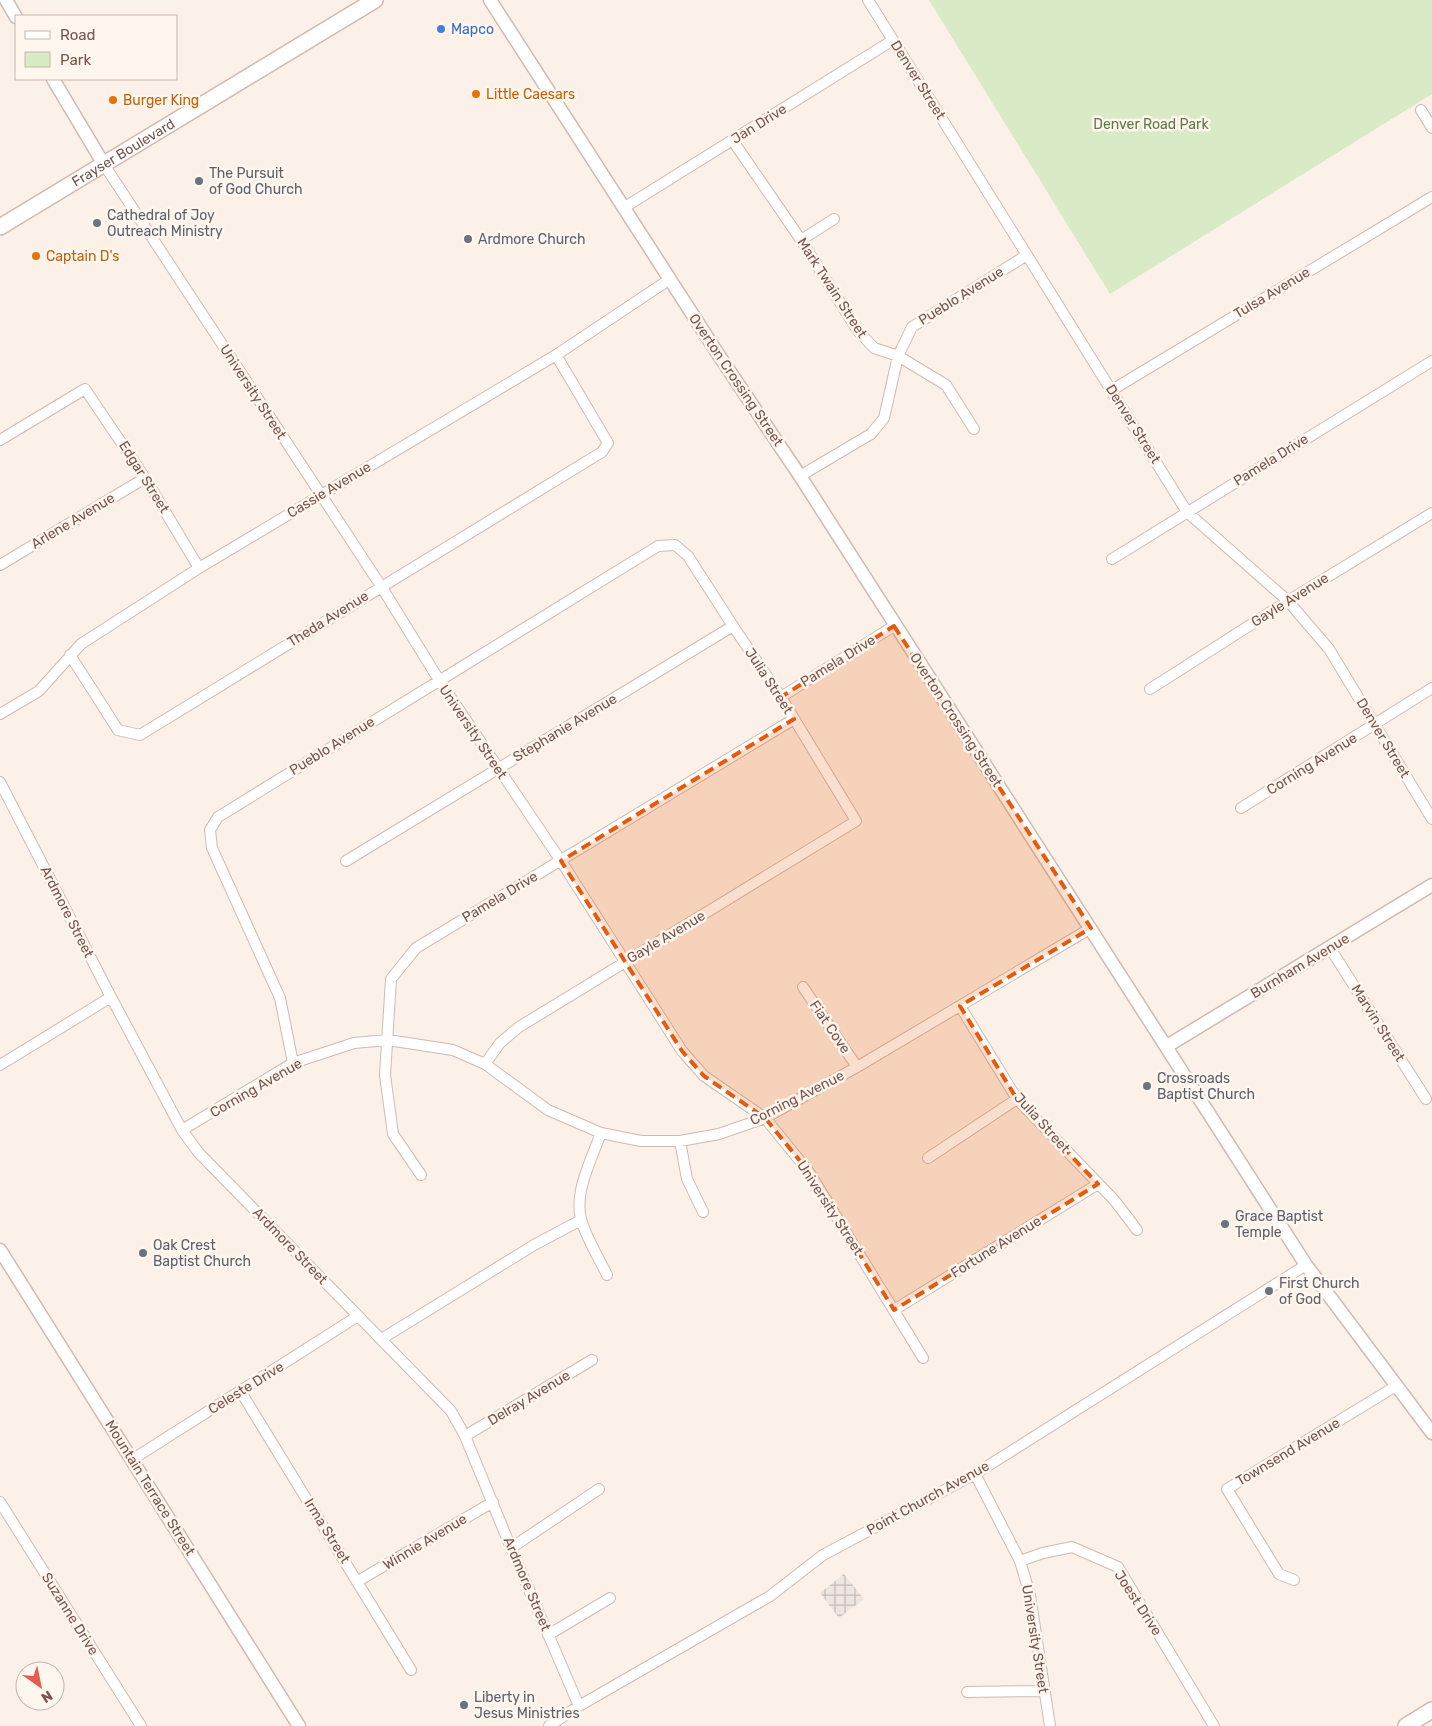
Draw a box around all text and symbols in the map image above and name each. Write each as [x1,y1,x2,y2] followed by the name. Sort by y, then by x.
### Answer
[15,15,178,80] legend
[451,21,494,38] place label: Mapco
[435,23,447,35] marker: Mapco
[60,26,96,44] text: Road
[887,37,949,123] street label: Denver Street
[60,51,91,69] text: Park
[486,86,575,103] place label: Little Caesars
[470,88,482,100] marker: Little Caesars
[123,92,199,109] place label: Burger King
[107,94,119,106] marker: Burger King
[728,100,790,148] street label: Jan Drive
[69,115,178,190] street label: Frayser Boulevard
[1093,116,1209,133] park label: Denver Road Park
[209,165,303,198] place label: The Pursuit of God Church
[193,175,205,187] marker: The Pursuit of God Church
[107,207,223,240] place label: Cathedral of Joy Outreach Ministry
[91,217,103,229] marker: Cathedral of Joy Outreach Ministry
[478,231,586,248] place label: Ardmore Church
[462,233,474,245] marker: Ardmore Church
[793,235,871,342] street label: Mark Twain Street
[46,248,119,265] place label: Captain D's
[30,250,42,262] marker: Captain D's
[915,263,1007,329] street label: Pueblo Avenue
[1231,264,1313,322] street label: Tulsa Avenue
[685,310,787,450] street label: Overton Crossing Street
[216,341,290,443] street label: University Street
[1102,381,1164,467] street label: Denver Street
[1230,430,1312,490] street label: Pamela Drive
[115,438,173,517] street label: Edgar Street
[284,458,374,522] street label: Cassie Avenue
[28,489,118,553] street label: Arlene Avenue
[1248,569,1332,631] street label: Gayle Avenue
[284,587,372,651] street label: Theda Avenue
[797,631,879,691] street label: Pamela Drive
[741,645,797,718] street label: Julia Street
[906,650,1006,791] street label: Overton Crossing Street
[435,682,511,783] street label: University Street
[510,690,620,766] street label: Stephanie Avenue
[1353,695,1414,781] street label: Denver Street
[286,713,378,779] street label: Pueblo Avenue
[1264,729,1361,799] street label: Corning Avenue
[37,863,98,961] street label: Ardmore Street
[459,868,541,926] street label: Pamela Drive
[624,907,708,967] street label: Gayle Avenue
[1247,930,1353,1002] street label: Burnham Avenue
[1348,981,1409,1065] street label: Marvin Street
[806,997,854,1057] street label: Fiat Cove
[207,1055,305,1121] street label: Corning Avenue
[747,1067,847,1129] street label: Corning Avenue
[1157,1070,1255,1103] place label: Crossroads Baptist Church
[1141,1080,1153,1092] marker: Crossroads Baptist Church
[1010,1089,1074,1157] street label: Julia Street
[793,1157,867,1259] street label: University Street
[249,1204,331,1288] street label: Ardmore Street
[1235,1208,1324,1241] place label: Grace Baptist Temple
[948,1212,1045,1282] street label: Fortune Avenue
[1219,1218,1231,1230] marker: Grace Baptist Temple
[153,1237,251,1270] place label: Oak Crest Baptist Church
[137,1247,149,1259] marker: Oak Crest Baptist Church
[1279,1275,1360,1308] place label: First Church of God
[1263,1285,1275,1297] marker: First Church of God
[205,1358,287,1418] street label: Celeste Drive
[485,1367,573,1429] street label: Delray Avenue
[1233,1414,1343,1490] street label: Townsend Avenue
[101,1417,199,1559] street label: Mountain Terrace Street
[864,1457,992,1539] street label: Point Church Avenue
[300,1495,354,1567] street label: Irma Street
[380,1510,470,1574] street label: Winnie Avenue
[500,1535,555,1634] street label: Ardmore Street
[1111,1567,1165,1639] street label: Joest Drive
[38,1570,102,1658] street label: Suzanne Drive
[1018,1584,1052,1695] street label: University Street
[15,1661,65,1711] north arrow
[38,1687,56,1706] text: N
[474,1689,580,1722] place label: Liberty in Jesus Ministries
[458,1699,470,1711] marker: Liberty in Jesus Ministries

